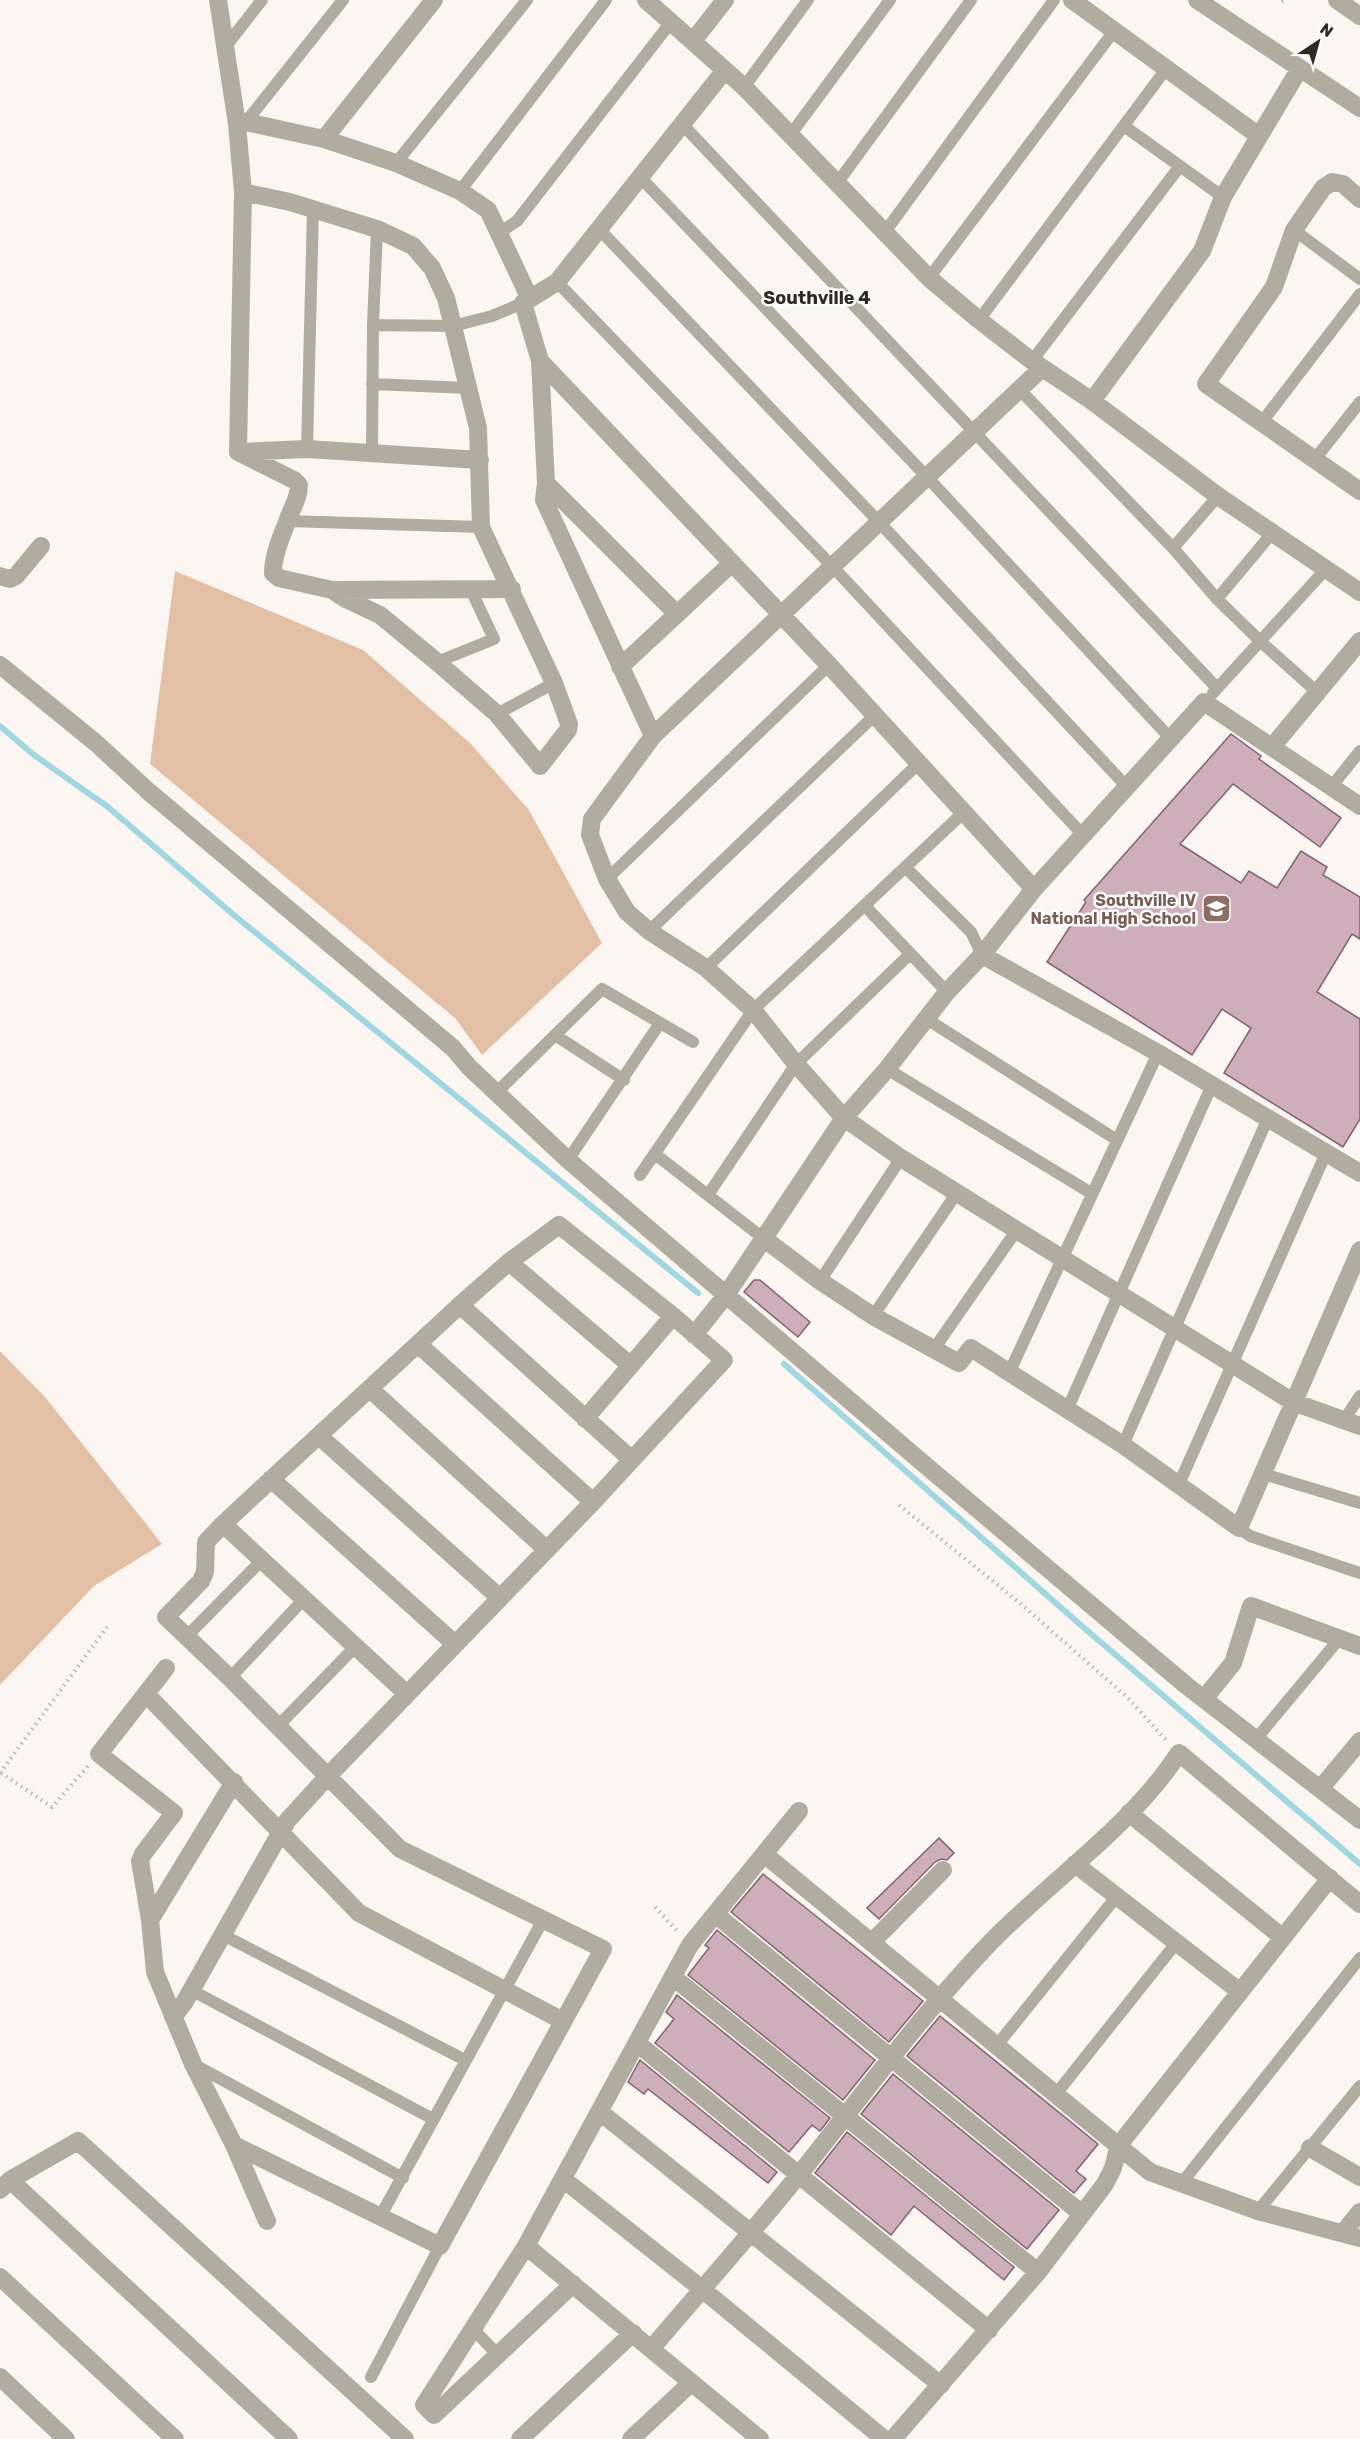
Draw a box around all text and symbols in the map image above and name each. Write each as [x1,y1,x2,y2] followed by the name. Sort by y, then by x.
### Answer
[1288,12,1348,72] north arrow
[1316,19,1337,41] text: N
[763,287,871,309] district label: Southville 4
[1031,891,1196,928] place label: Southville IV National High School
[1201,893,1233,925] school or university icon: Southville IV National High School

